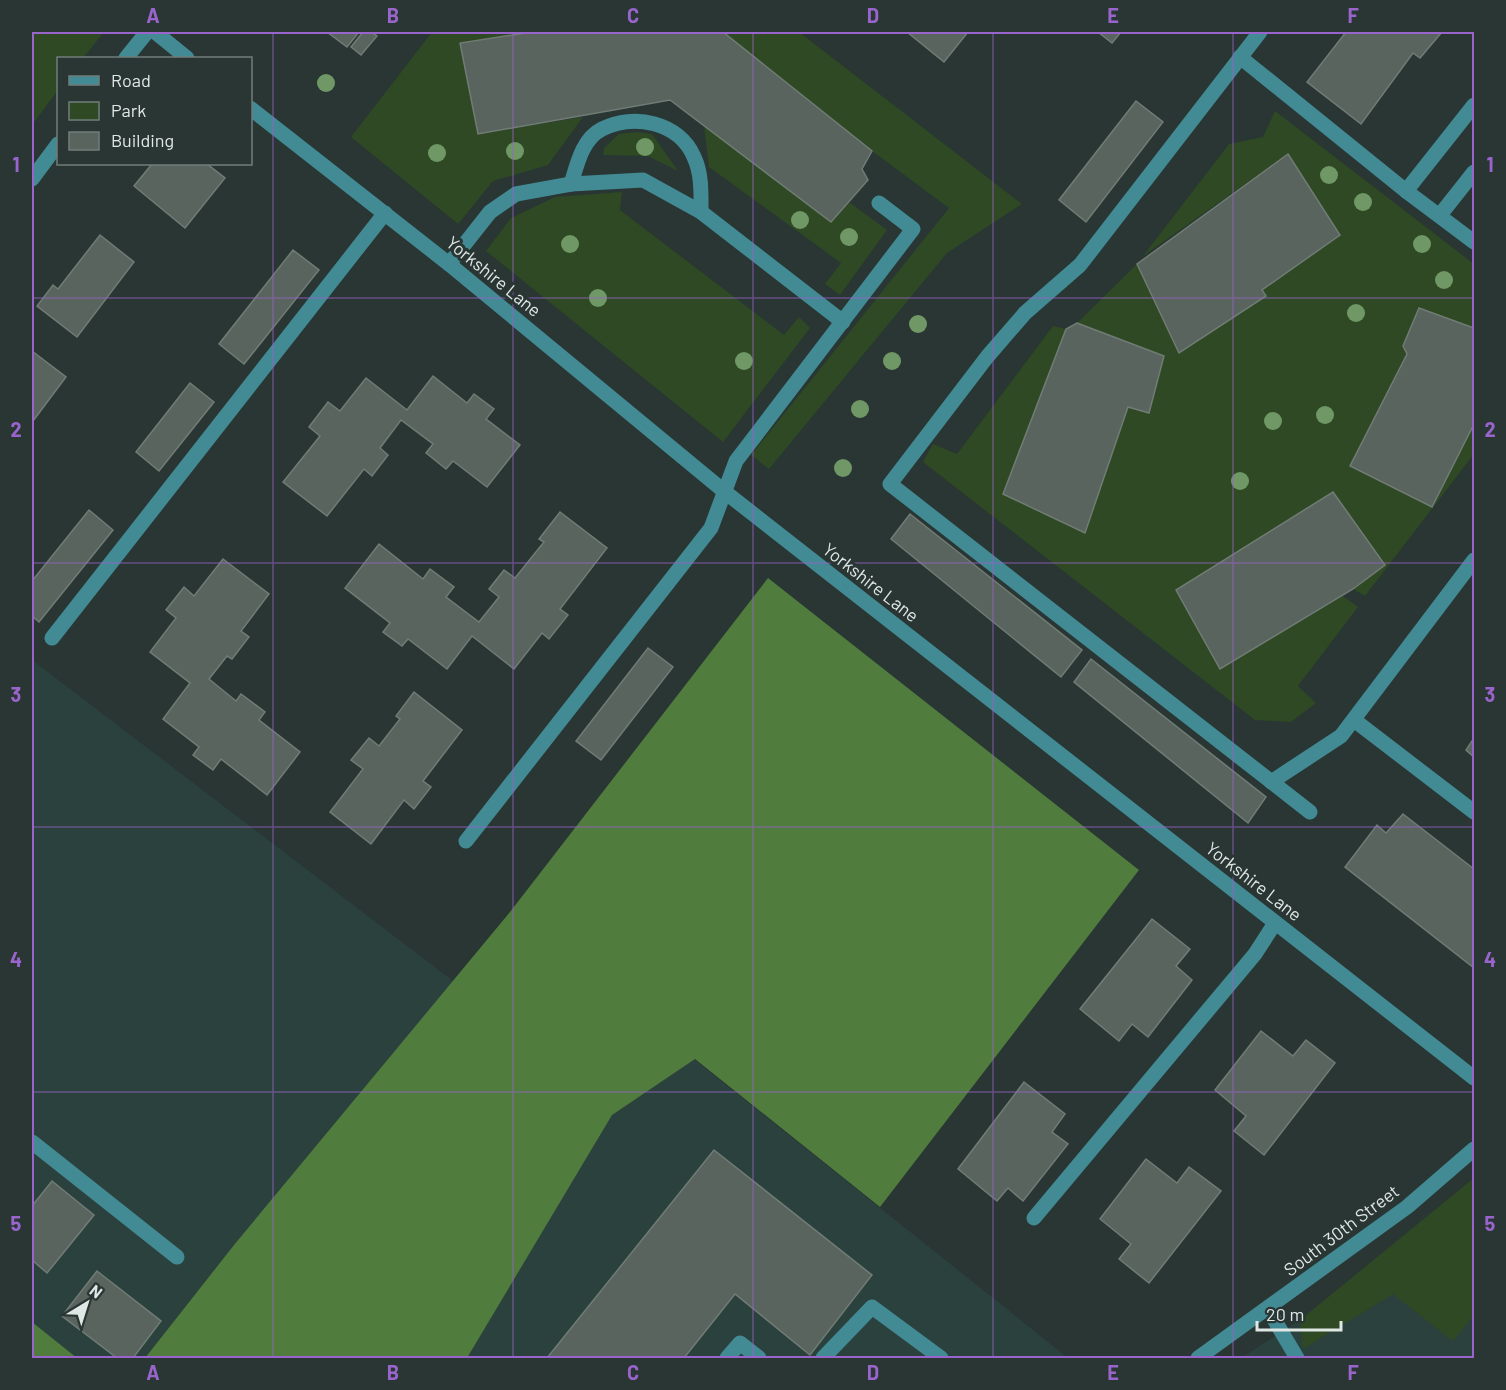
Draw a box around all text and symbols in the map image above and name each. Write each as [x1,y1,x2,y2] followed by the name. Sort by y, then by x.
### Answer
[146,3,160,27] text: A
[387,3,399,27] text: B
[627,3,639,27] text: C
[867,3,879,27] text: D
[1107,3,1119,27] text: E
[1347,3,1359,27] text: F
[57,57,252,165] legend
[111,69,151,91] text: Road
[111,99,146,121] text: Park
[111,129,174,151] text: Building
[12,152,20,176] text: 1
[1486,152,1494,176] text: 1
[442,231,546,321] street label: Yorkshire Lane
[10,417,22,441] text: 2
[1484,417,1496,441] text: 2
[819,538,923,626] street label: Yorkshire Lane
[11,682,21,706] text: 3
[1485,682,1495,706] text: 3
[1202,837,1306,925] street label: Yorkshire Lane
[10,947,22,971] text: 4
[1484,947,1496,971] text: 4
[1279,1180,1403,1280] street label: South 30th Street
[11,1211,22,1235] text: 5
[1485,1211,1496,1235] text: 5
[57,1273,117,1333] north arrow
[87,1280,107,1302] text: N
[1257,1294,1341,1332] scale bar
[1266,1303,1304,1325] text: 20 m
[146,1360,160,1384] text: A
[387,1360,399,1384] text: B
[627,1360,639,1384] text: C
[867,1360,879,1384] text: D
[1107,1360,1119,1384] text: E
[1347,1360,1359,1384] text: F

